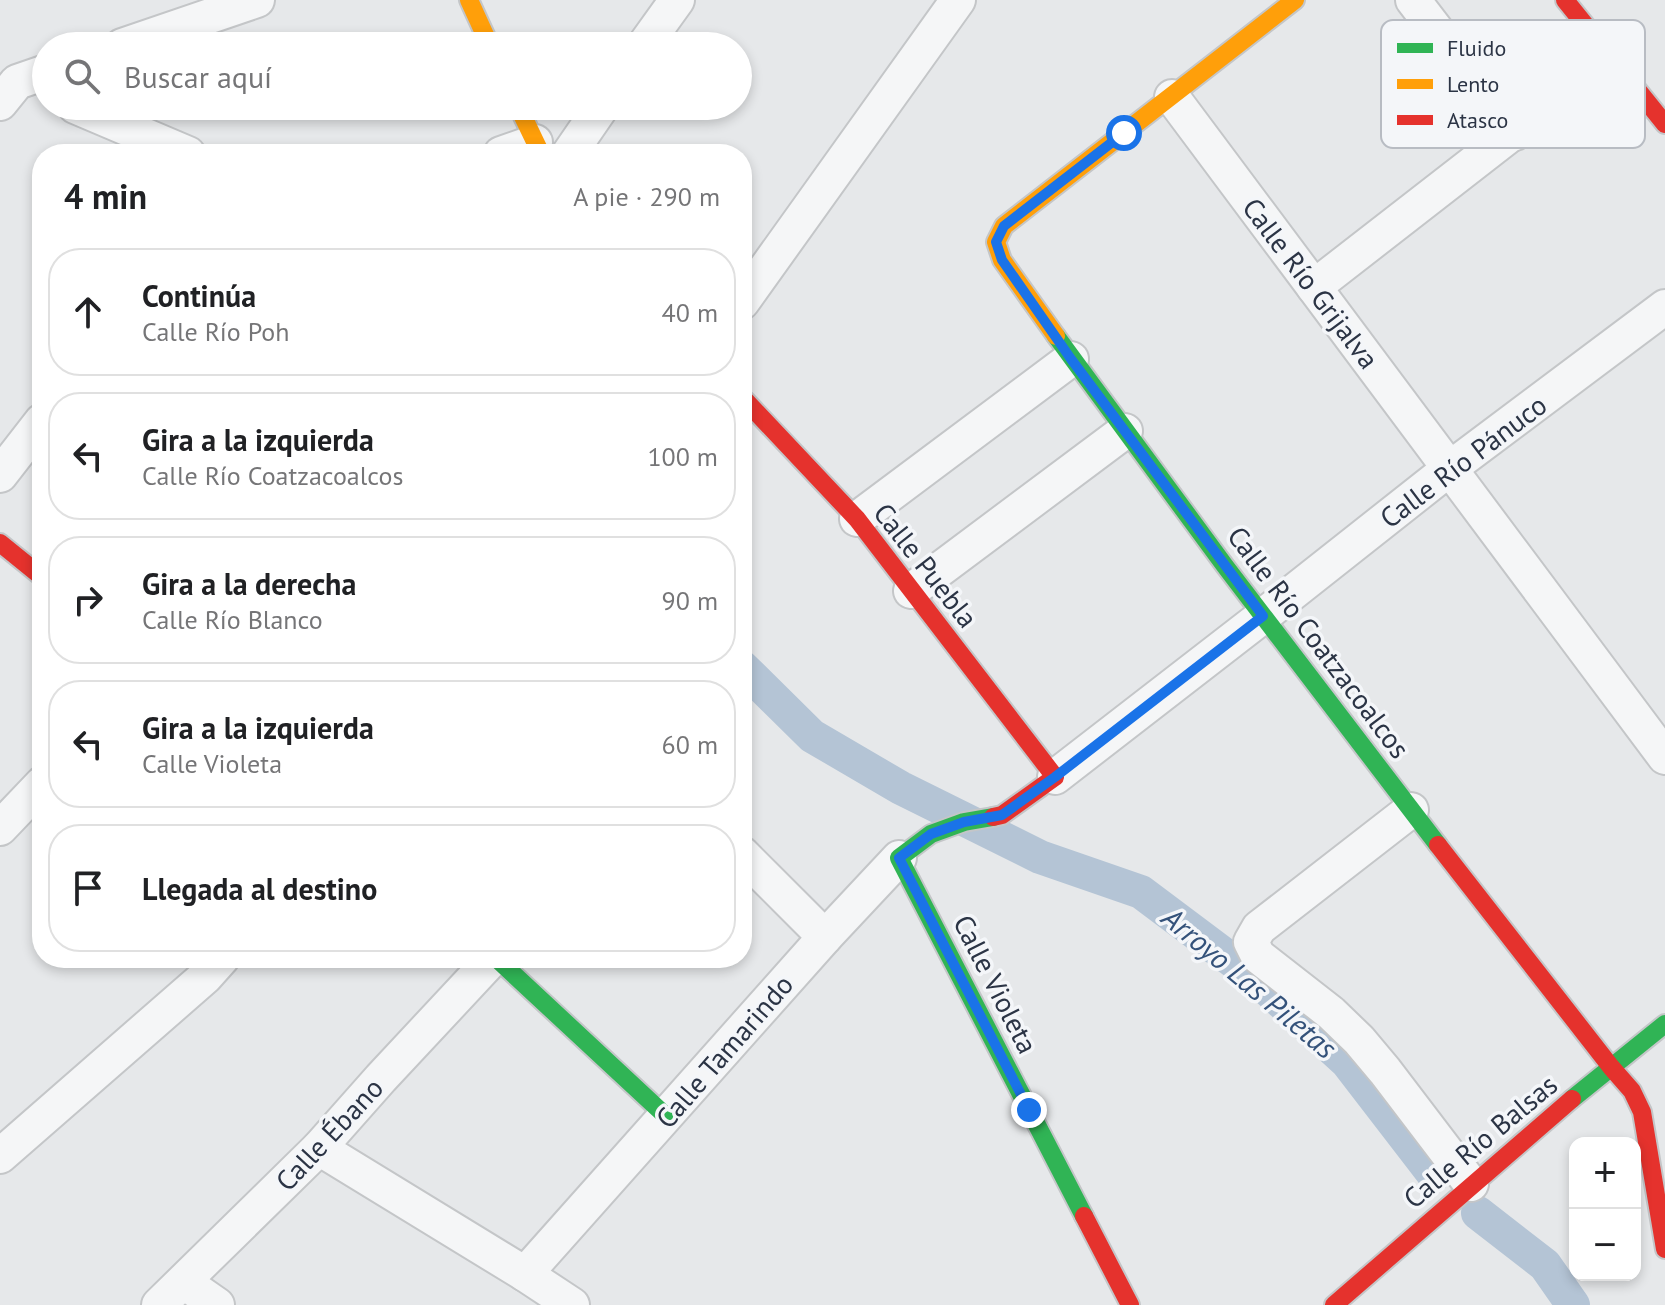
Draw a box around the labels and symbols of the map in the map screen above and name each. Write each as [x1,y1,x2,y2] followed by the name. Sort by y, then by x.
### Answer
[1381,20,1645,148] legend
[1447,34,1506,62] text: Fluido
[1447,70,1499,98] text: Lento
[1447,106,1508,134] text: Atasco
[1106,115,1142,151] route start
[1235,190,1387,376] street label: Calle Río Grijalva
[1372,386,1554,536] street label: Calle Río Pánuco
[866,495,986,635] street label: Calle Puebla
[1220,518,1418,766] street label: Calle Río Coatzacoalcos
[1154,897,1345,1066] water label: Arroyo Las Piletas
[945,908,1047,1060] street label: Calle Violeta
[647,966,801,1136] street label: Calle Tamarindo
[1395,1066,1565,1216] street label: Calle Río Balsas
[267,1070,391,1198] street label: Calle Ébano
[1011,1092,1047,1128] route end

